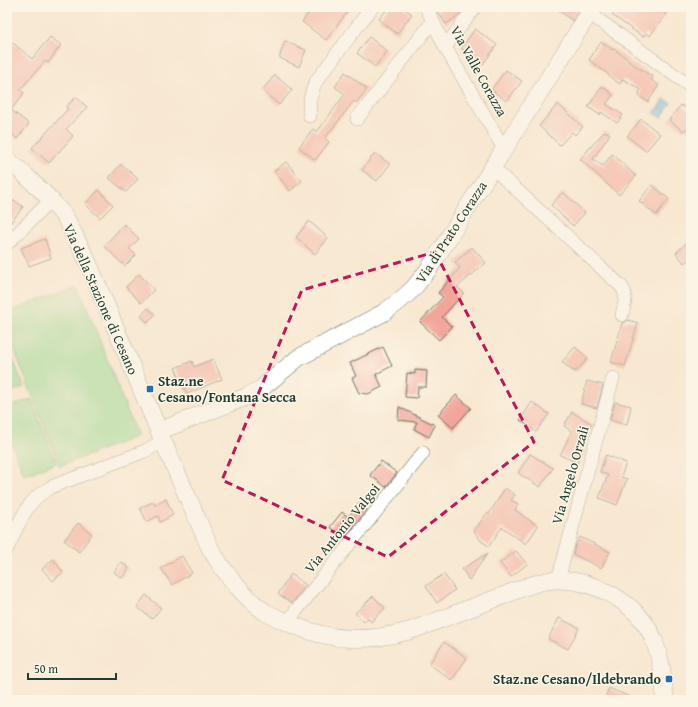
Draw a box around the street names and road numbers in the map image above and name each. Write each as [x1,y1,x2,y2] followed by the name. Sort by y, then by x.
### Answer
[446,22,512,120] street label: Via Valle Corazza
[410,177,492,287] street label: Via di Prato Corazza
[59,220,143,378] street label: Via della Stazione di Cesano
[546,423,594,527] street label: Via Angelo Orzali
[300,479,384,577] street label: Via Antonio Valgoi

